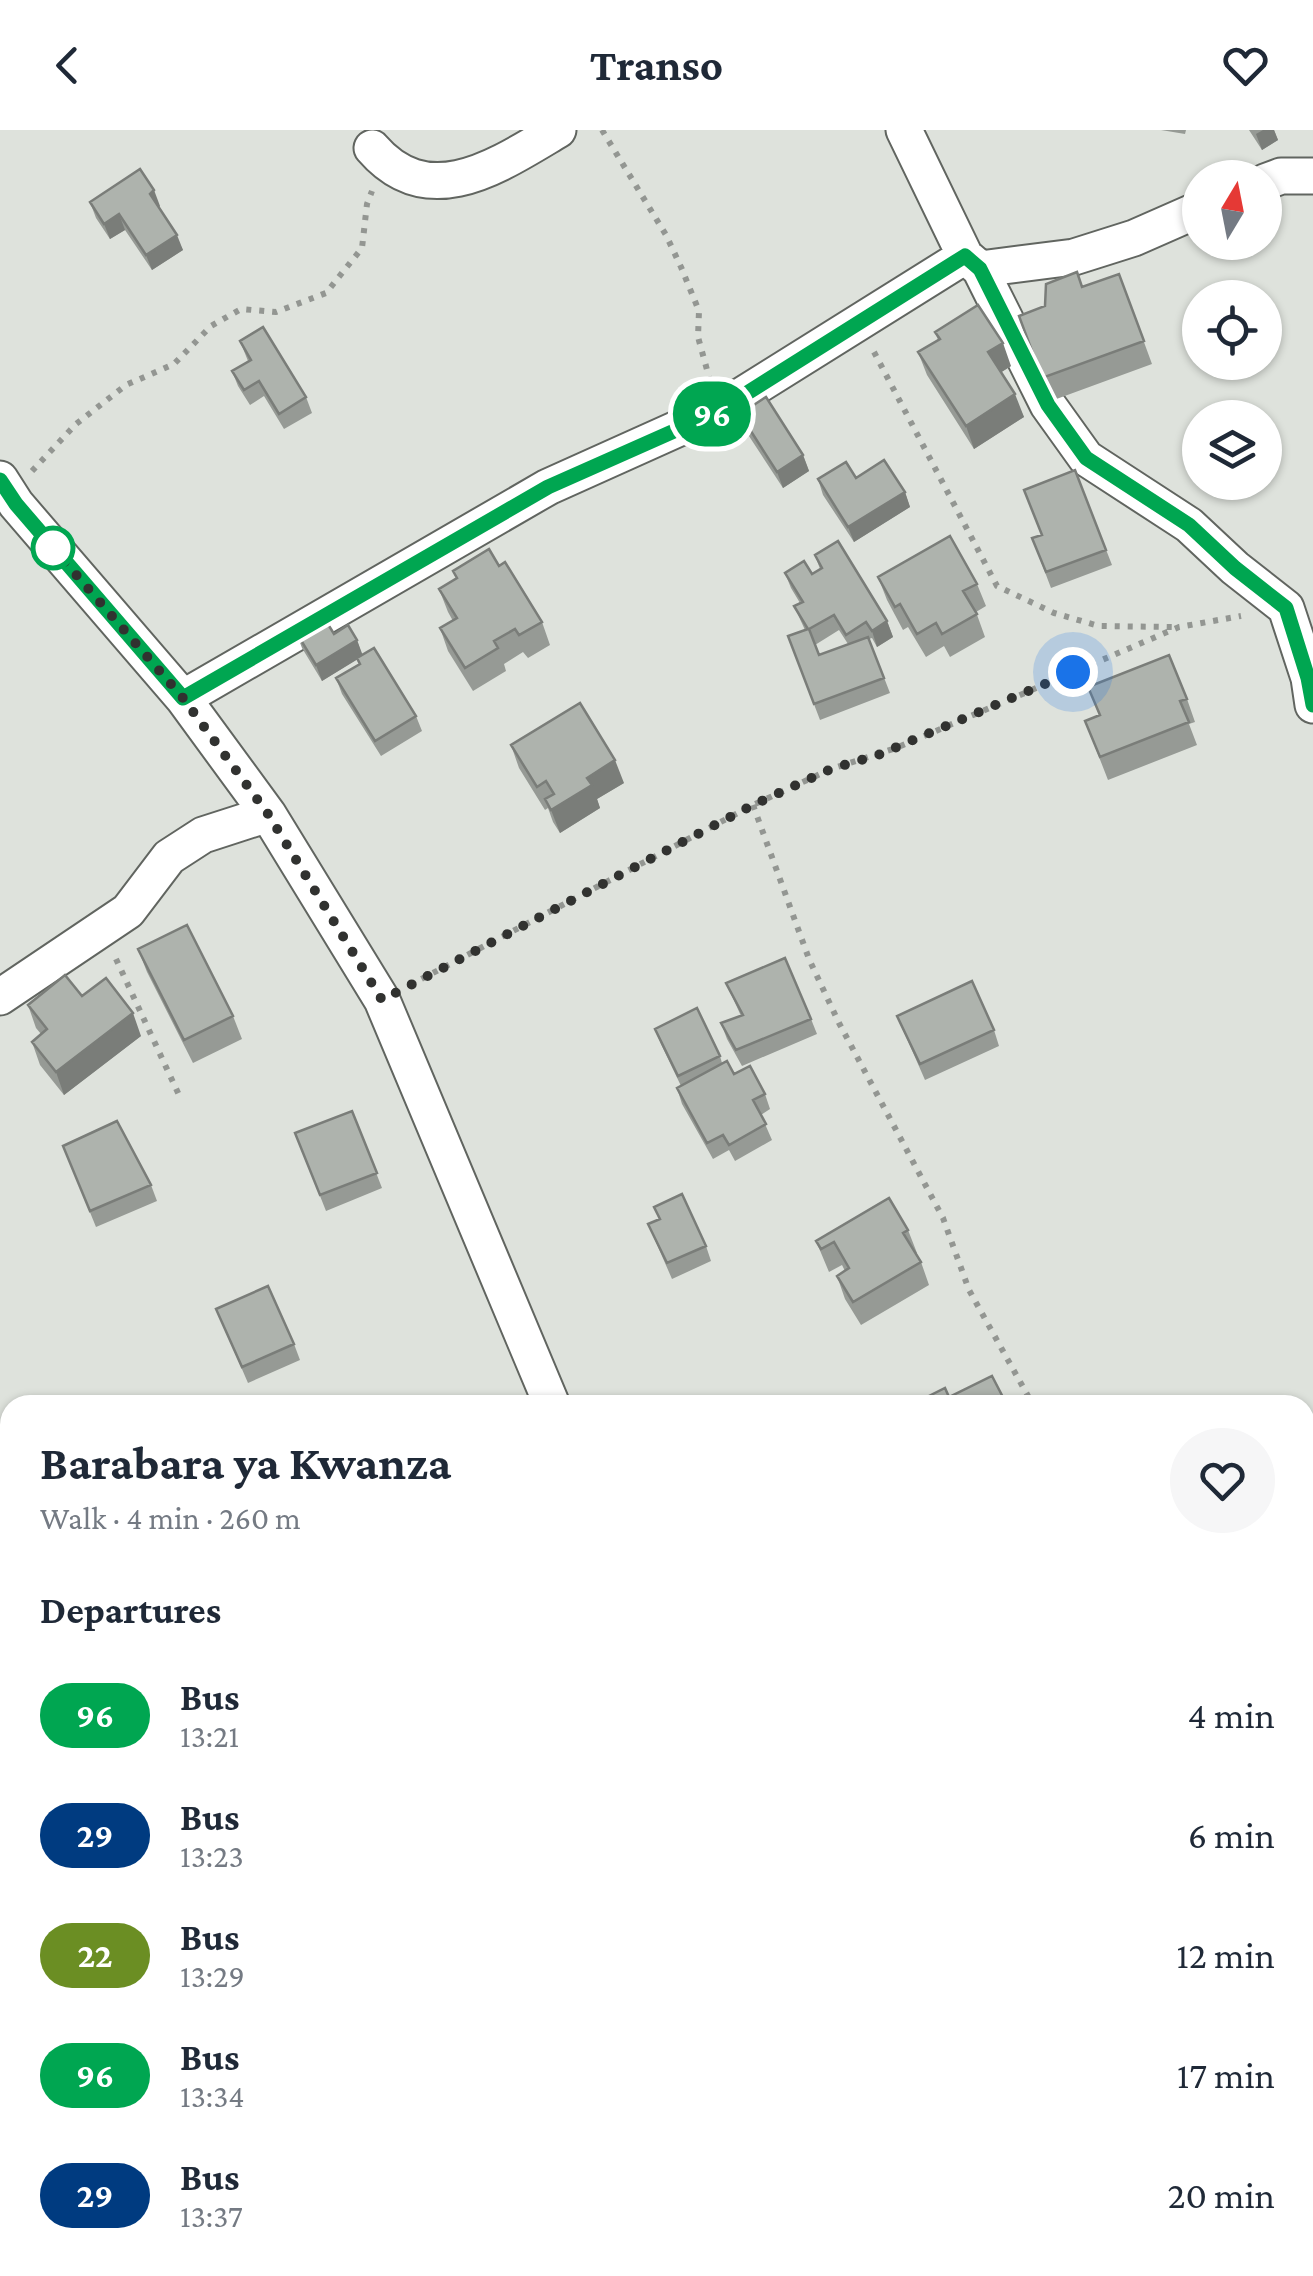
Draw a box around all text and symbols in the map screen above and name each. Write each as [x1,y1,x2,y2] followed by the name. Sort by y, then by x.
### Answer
[40,38,95,93] icon: back
[1218,38,1273,93] icon: heart
[590,40,723,90] text: Transo
[1182,160,1282,260] north arrow
[1182,160,1282,500] map controls
[1182,280,1282,380] button: locate
[667,382,757,446] line badge: 96
[693,395,731,434] text: 96
[1182,400,1282,500] button: layers
[32,527,74,569] unlabelled marker
[1048,647,1098,697] your location
[1170,1428,1275,1533] button: heart
[40,1436,451,1489] text: Barabara ya Kwanza
[40,1500,301,1536] text: Walk · 4 min · 260 m
[40,1589,221,1631] text: Departures
[180,1676,239,1718] text: Bus
[1188,1694,1275,1736] text: 4 min
[76,1696,114,1735] text: 96
[180,1718,239,1754] text: 13:21
[180,1796,239,1838] text: Bus
[1188,1814,1275,1856] text: 6 min
[77,1816,113,1855] text: 29
[180,1838,244,1874] text: 13:23
[180,1916,239,1958] text: Bus
[1176,1934,1275,1976] text: 12 min
[77,1936,113,1975] text: 22
[180,1958,245,1994] text: 13:29
[180,2036,239,2078] text: Bus
[1177,2054,1275,2096] text: 17 min
[76,2056,114,2095] text: 96
[180,2078,245,2114] text: 13:34
[180,2156,239,2198] text: Bus
[1167,2174,1275,2216] text: 20 min
[77,2176,113,2215] text: 29
[180,2198,243,2234] text: 13:37

